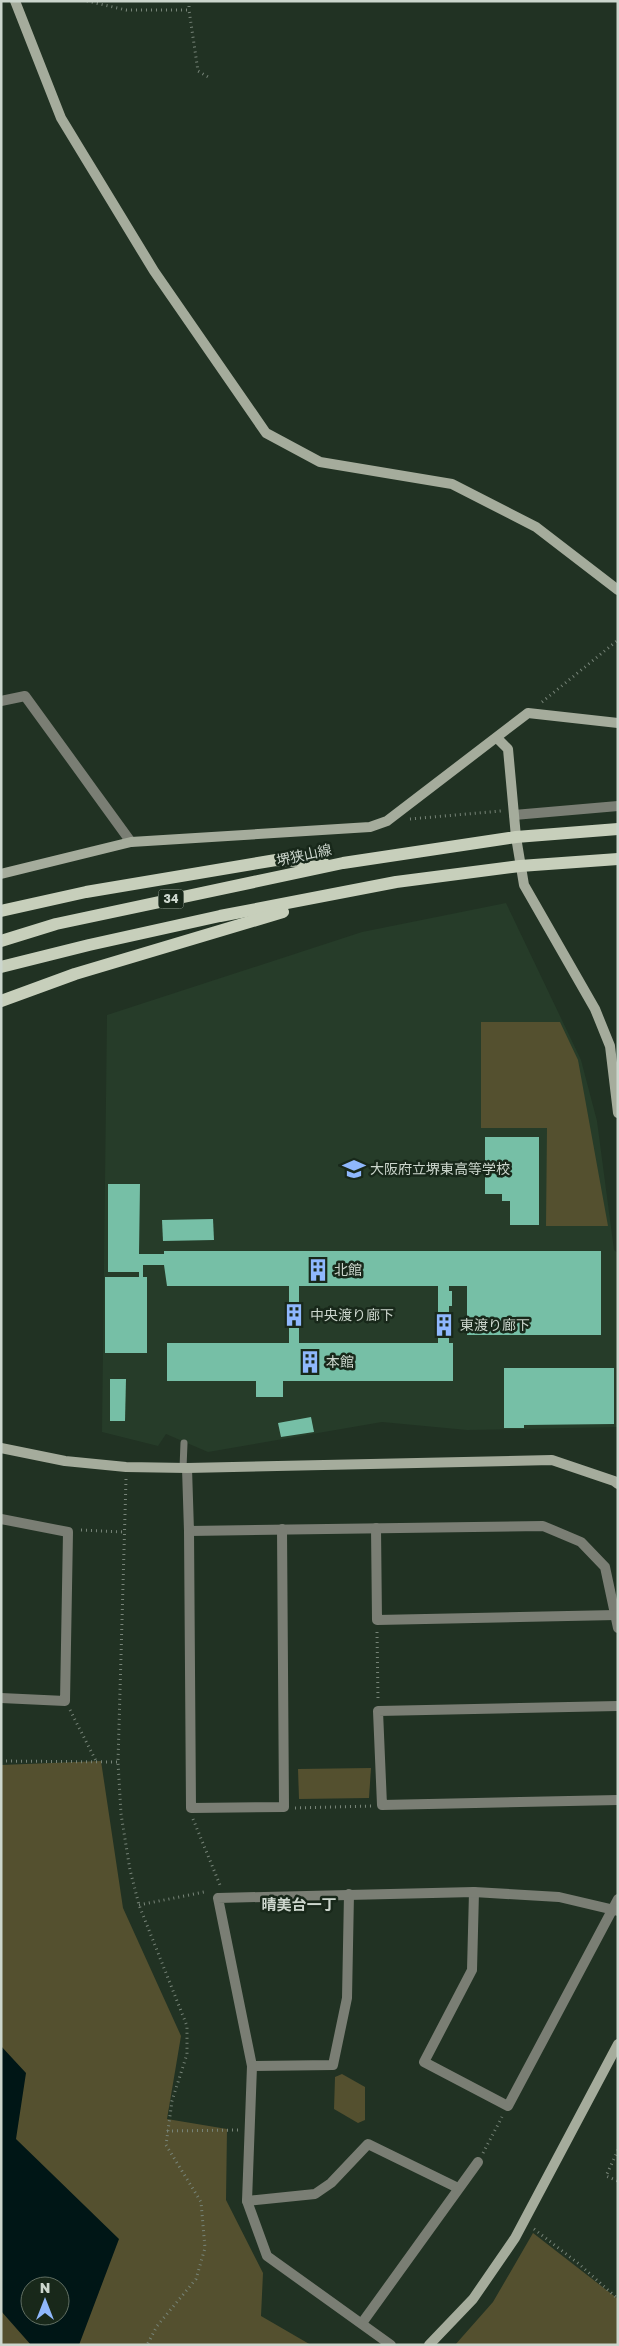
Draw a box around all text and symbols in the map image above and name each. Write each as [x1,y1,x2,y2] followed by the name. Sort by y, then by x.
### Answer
[275,840,333,869] street label: 堺狭山線
[158,890,184,909] road number: 34
[341,1156,367,1182] school or university icon: 大阪府立堺東高等学校
[370,1160,510,1177] place label: 大阪府立堺東高等学校
[305,1257,331,1283] building icon: 北館
[334,1261,362,1278] place label: 北館
[281,1302,307,1328] building icon: 中央渡り廊下
[310,1306,394,1323] place label: 中央渡り廊下
[431,1312,457,1338] building icon: 東渡り廊下
[460,1316,530,1333] place label: 東渡り廊下
[297,1349,323,1375] building icon: 本館
[326,1353,354,1370] place label: 本館
[261,1895,337,1913] district label: 晴美台一丁
[20,2276,70,2326] north arrow
[40,2279,50,2296] text: N

